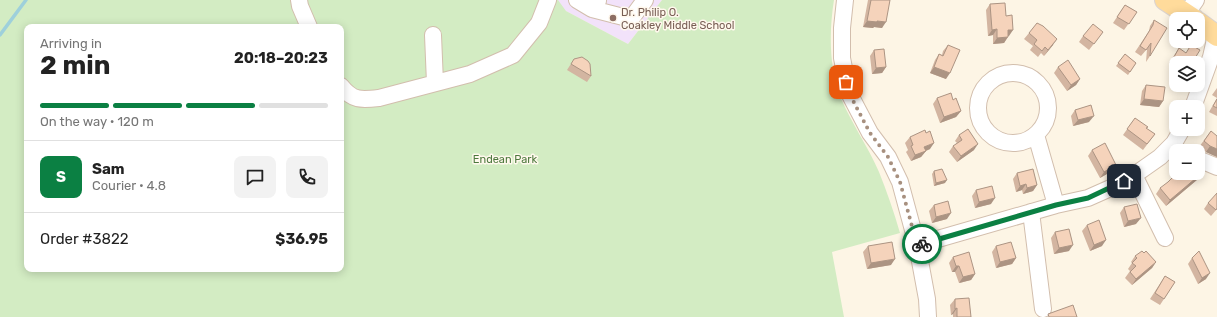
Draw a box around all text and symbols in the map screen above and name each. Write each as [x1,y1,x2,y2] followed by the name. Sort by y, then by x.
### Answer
[621,6,734,32] place label: Dr. Philip O. Coakley Middle School
[1169,12,1205,180] map controls
[1169,12,1205,48] button: locate
[608,13,618,23] marker: Dr. Philip O. Coakley Middle School
[40,36,102,51] text: Arriving in
[234,49,328,67] text: 20:18–20:23
[40,50,110,81] text: 2 min
[1169,56,1205,92] button: layers
[829,65,863,99] pin
[835,71,857,93] icon: bag
[1169,100,1205,136] button: +
[40,114,154,129] text: On the way · 120 m
[1169,144,1205,180] button: −
[473,153,537,166] park label: Endean Park
[234,156,276,198] button: chat
[286,156,328,198] button: phone
[92,160,125,178] text: Sam
[1107,164,1141,198] pin
[56,168,66,186] text: S
[1113,170,1135,192] icon: home
[92,178,166,193] text: Courier · 4.8
[902,224,942,264] courier
[40,230,129,248] text: Order #3822
[275,230,328,248] text: $36.95
[911,233,933,255] icon: bike

